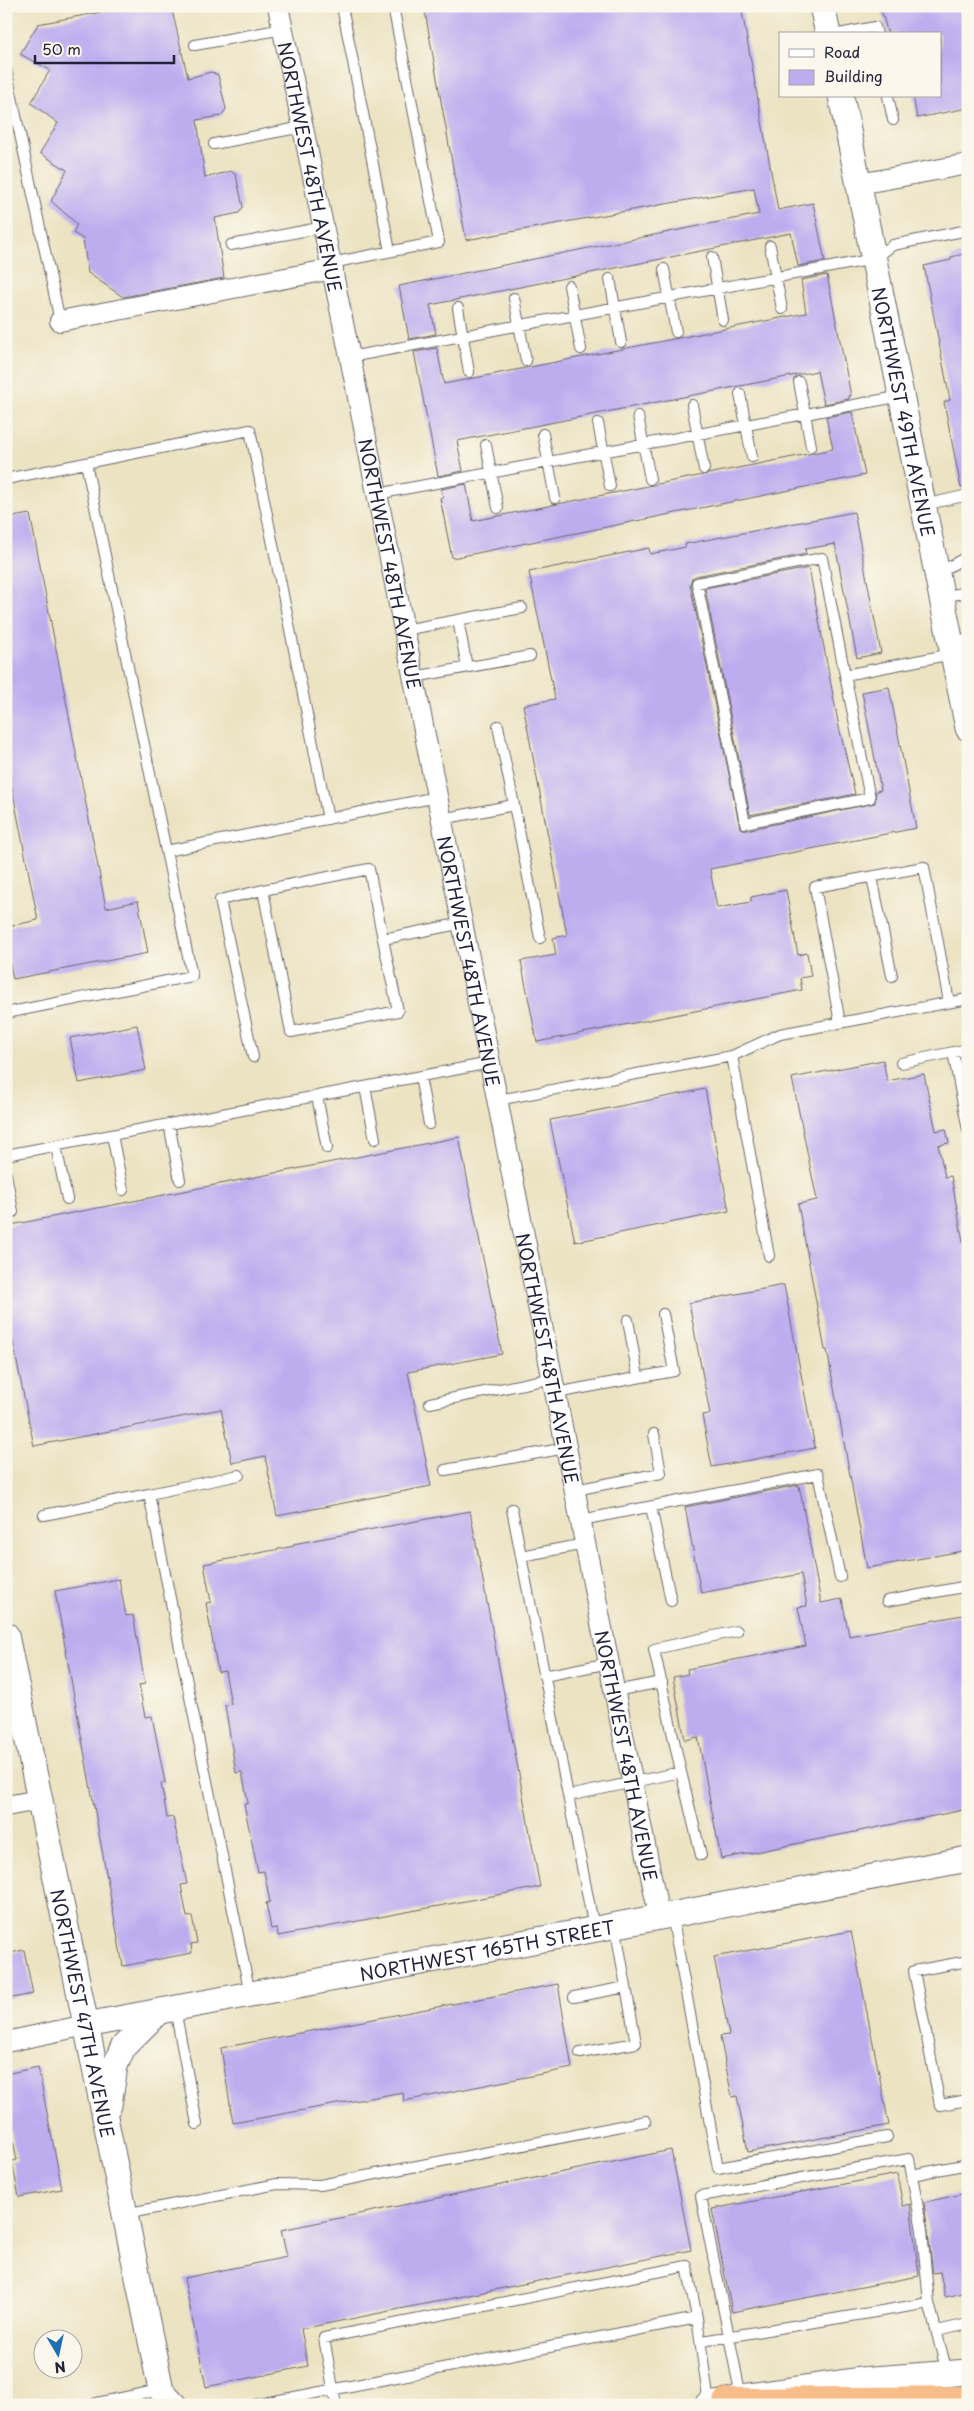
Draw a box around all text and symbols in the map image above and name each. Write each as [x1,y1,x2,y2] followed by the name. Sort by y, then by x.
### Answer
[35,32,174,64] scale bar
[779,32,942,98] legend
[42,37,81,60] text: 50 m
[272,39,350,294] street label: NORTHWEST 48TH AVENUE
[824,40,860,63] text: Road
[824,64,883,87] text: Building
[866,285,943,539] street label: NORTHWEST 49TH AVENUE
[353,436,429,691] street label: NORTHWEST 48TH AVENUE
[432,833,508,1089] street label: NORTHWEST 48TH AVENUE
[510,1231,586,1486] street label: NORTHWEST 48TH AVENUE
[589,1628,665,1883] street label: NORTHWEST 48TH AVENUE
[45,1886,122,2140] street label: NORTHWEST 47TH AVENUE
[357,1912,617,1987] street label: NORTHWEST 165TH STREET
[32,2328,82,2378] north arrow
[53,2356,67,2379] text: N

